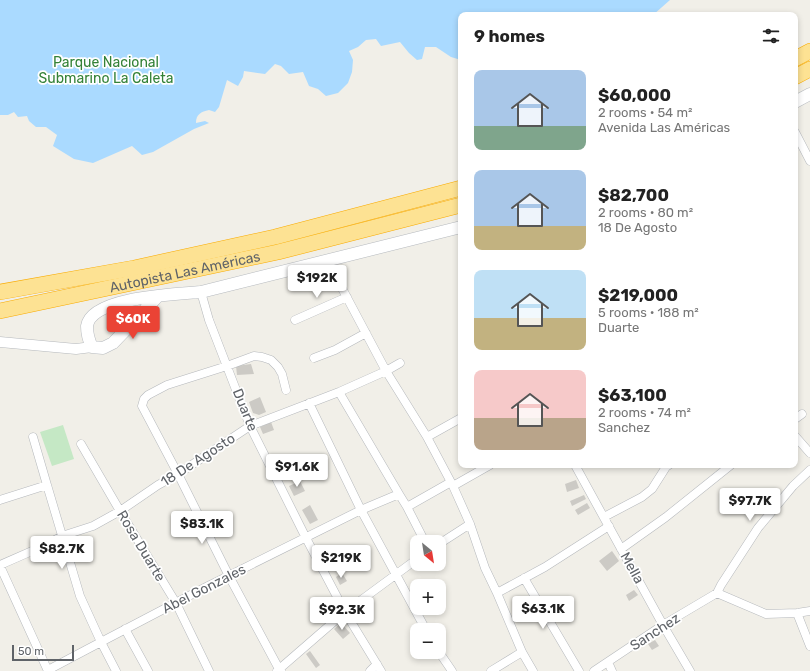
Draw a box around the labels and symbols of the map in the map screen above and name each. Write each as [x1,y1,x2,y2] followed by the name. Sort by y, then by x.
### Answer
[39,54,173,87] park label: Parque Nacional Submarino La Caleta
[108,247,262,296] street label: Autopista Las Américas
[289,265,345,299] pin: $192K
[109,306,157,340] pin: $60K
[229,386,261,434] street label: Duarte
[158,430,238,490] street label: 18 De Agosto
[264,454,330,488] pin: $91.6K
[717,488,783,522] pin: $97.7K
[113,507,169,585] street label: Rosa Duarte
[169,511,235,545] pin: $83.1K
[410,535,446,571] north arrow
[29,536,95,570] pin: $82.7K
[313,545,369,579] pin: $219K
[616,549,648,587] street label: Mella
[159,561,249,617] street label: Abel Gonzales
[510,596,576,630] pin: $63.1K
[309,597,375,631] pin: $92.3K
[627,610,683,654] street label: Sanchez
[12,643,74,662] scale bar

